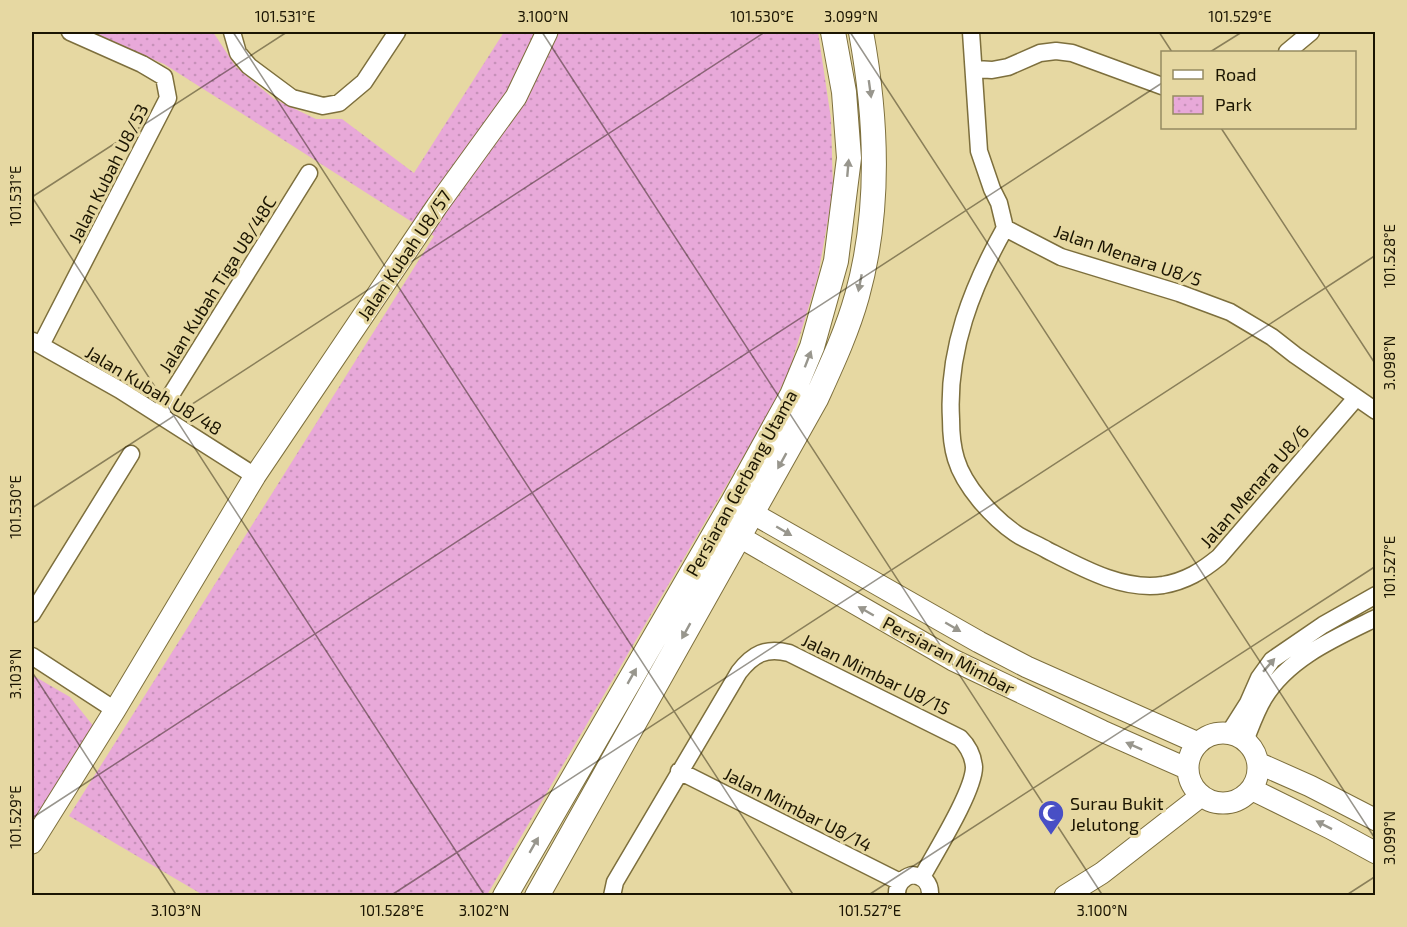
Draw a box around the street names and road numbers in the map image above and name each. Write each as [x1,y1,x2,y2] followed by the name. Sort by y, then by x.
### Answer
[63,100,153,246] street label: Jalan Kubah U8/53
[352,186,456,324] street label: Jalan Kubah U8/57
[154,192,280,376] street label: Jalan Kubah Tiga U8/48C
[1051,219,1205,291] street label: Jalan Menara U8/5
[82,341,226,439] street label: Jalan Kubah U8/48
[681,386,801,580] street label: Persiaran Gerbang Utama
[1195,420,1313,552] street label: Jalan Menara U8/6
[879,611,1019,699] street label: Persiaran Mimbar
[798,629,954,719] street label: Jalan Mimbar U8/15
[720,762,876,856] street label: Jalan Mimbar U8/14

